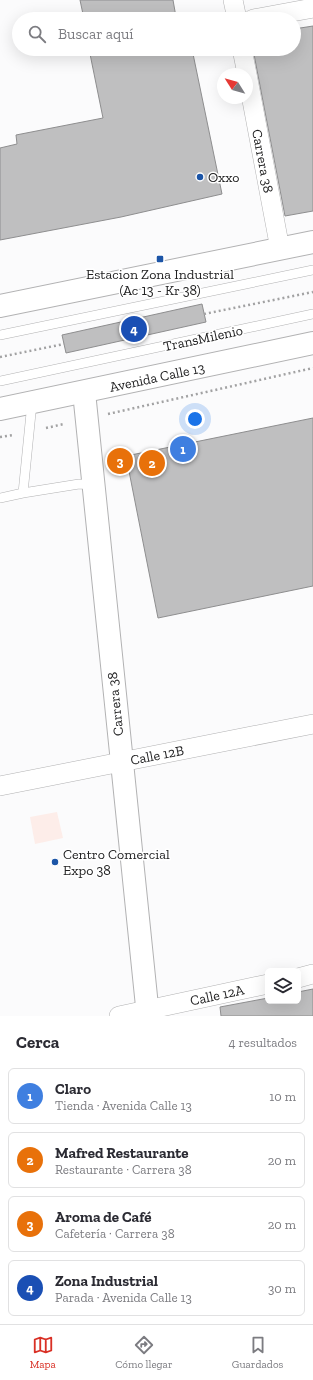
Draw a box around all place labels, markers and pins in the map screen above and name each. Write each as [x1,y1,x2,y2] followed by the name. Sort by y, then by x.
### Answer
[208,169,239,186] place label: Oxxo
[195,172,205,182] marker: Oxxo
[155,254,165,264] marker: Estacion Zona Industrial (Ac 13 - Kr 38)
[86,266,234,299] place label: Estacion Zona Industrial (Ac 13 - Kr 38)
[121,314,147,344] pin: 4
[170,434,196,464] pin: 1
[107,446,133,476] pin: 3
[139,448,165,478] pin: 2
[63,846,170,879] place label: Centro Comercial Expo 38
[50,857,60,867] marker: Centro Comercial Expo 38

